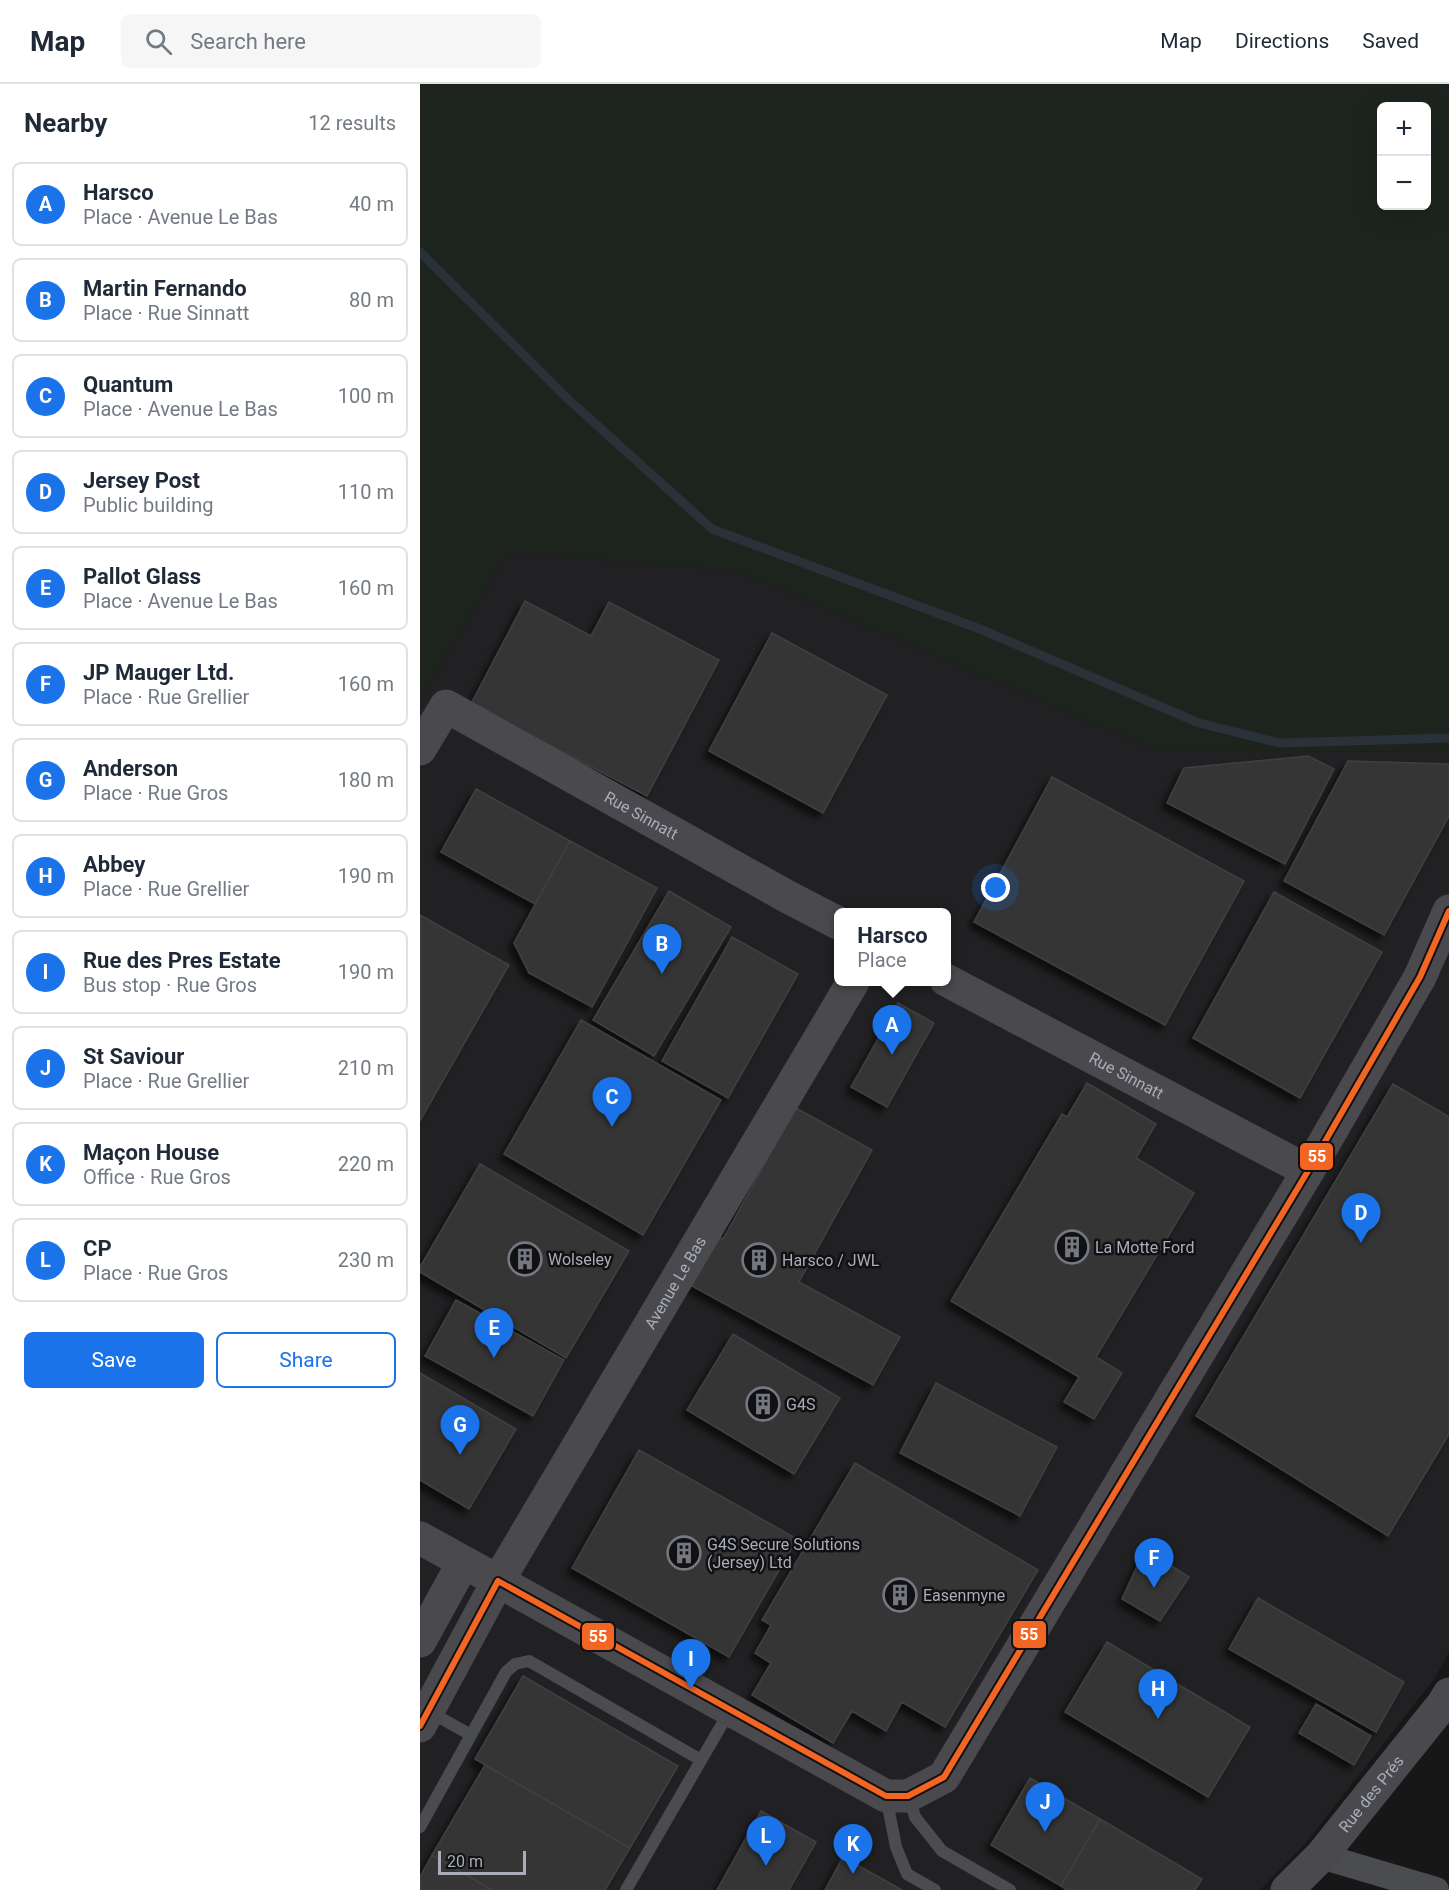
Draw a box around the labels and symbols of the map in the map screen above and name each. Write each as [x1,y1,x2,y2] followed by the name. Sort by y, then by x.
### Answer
[601,787,681,844] street label: Rue Sinnatt
[981,873,1010,902] your location
[642,924,682,974] pin: B
[872,1006,912,1055] pin: A
[1086,1048,1167,1103] street label: Rue Sinnatt
[592,1078,632,1127] pin: C
[1299,1142,1334,1171] line badge: 55
[1308,1147,1326,1166] text: 55
[1342,1194,1380,1243] pin: D
[1054,1229,1090,1265] building icon: La Motte Ford
[641,1233,710,1333] street label: Avenue Le Bas
[1095,1238,1194,1257] place label: La Motte Ford
[507,1241,543,1277] building icon: Wolseley
[741,1242,777,1278] building icon: Harsco / JWL
[548,1250,612,1269] place label: Wolseley
[782,1251,880,1270] place label: Harsco / JWL
[474,1308,514,1358] pin: E
[745,1386,781,1422] building icon: G4S
[786,1395,815,1414] place label: G4S
[440,1406,480,1455] pin: G
[666,1535,702,1571] building icon: G4S Secure Solutions (Jersey) Ltd
[707,1535,860,1572] place label: G4S Secure Solutions (Jersey) Ltd
[1134,1538,1174,1588] pin: F
[882,1577,918,1613] building icon: Easenmyne
[923,1586,1005,1605] place label: Easenmyne
[1012,1620,1047,1649] line badge: 55
[581,1622,615,1651] line badge: 55
[1020,1625,1038,1644] text: 55
[589,1627,607,1646] text: 55
[672,1640,710,1689] pin: I
[1138,1670,1178,1719] pin: H
[1335,1752,1408,1836] street label: Rue des Prés
[1026,1782,1064,1832] pin: J
[746,1816,786,1866] pin: L
[834,1824,872,1874] pin: K
[438,1848,526,1876] scale bar

